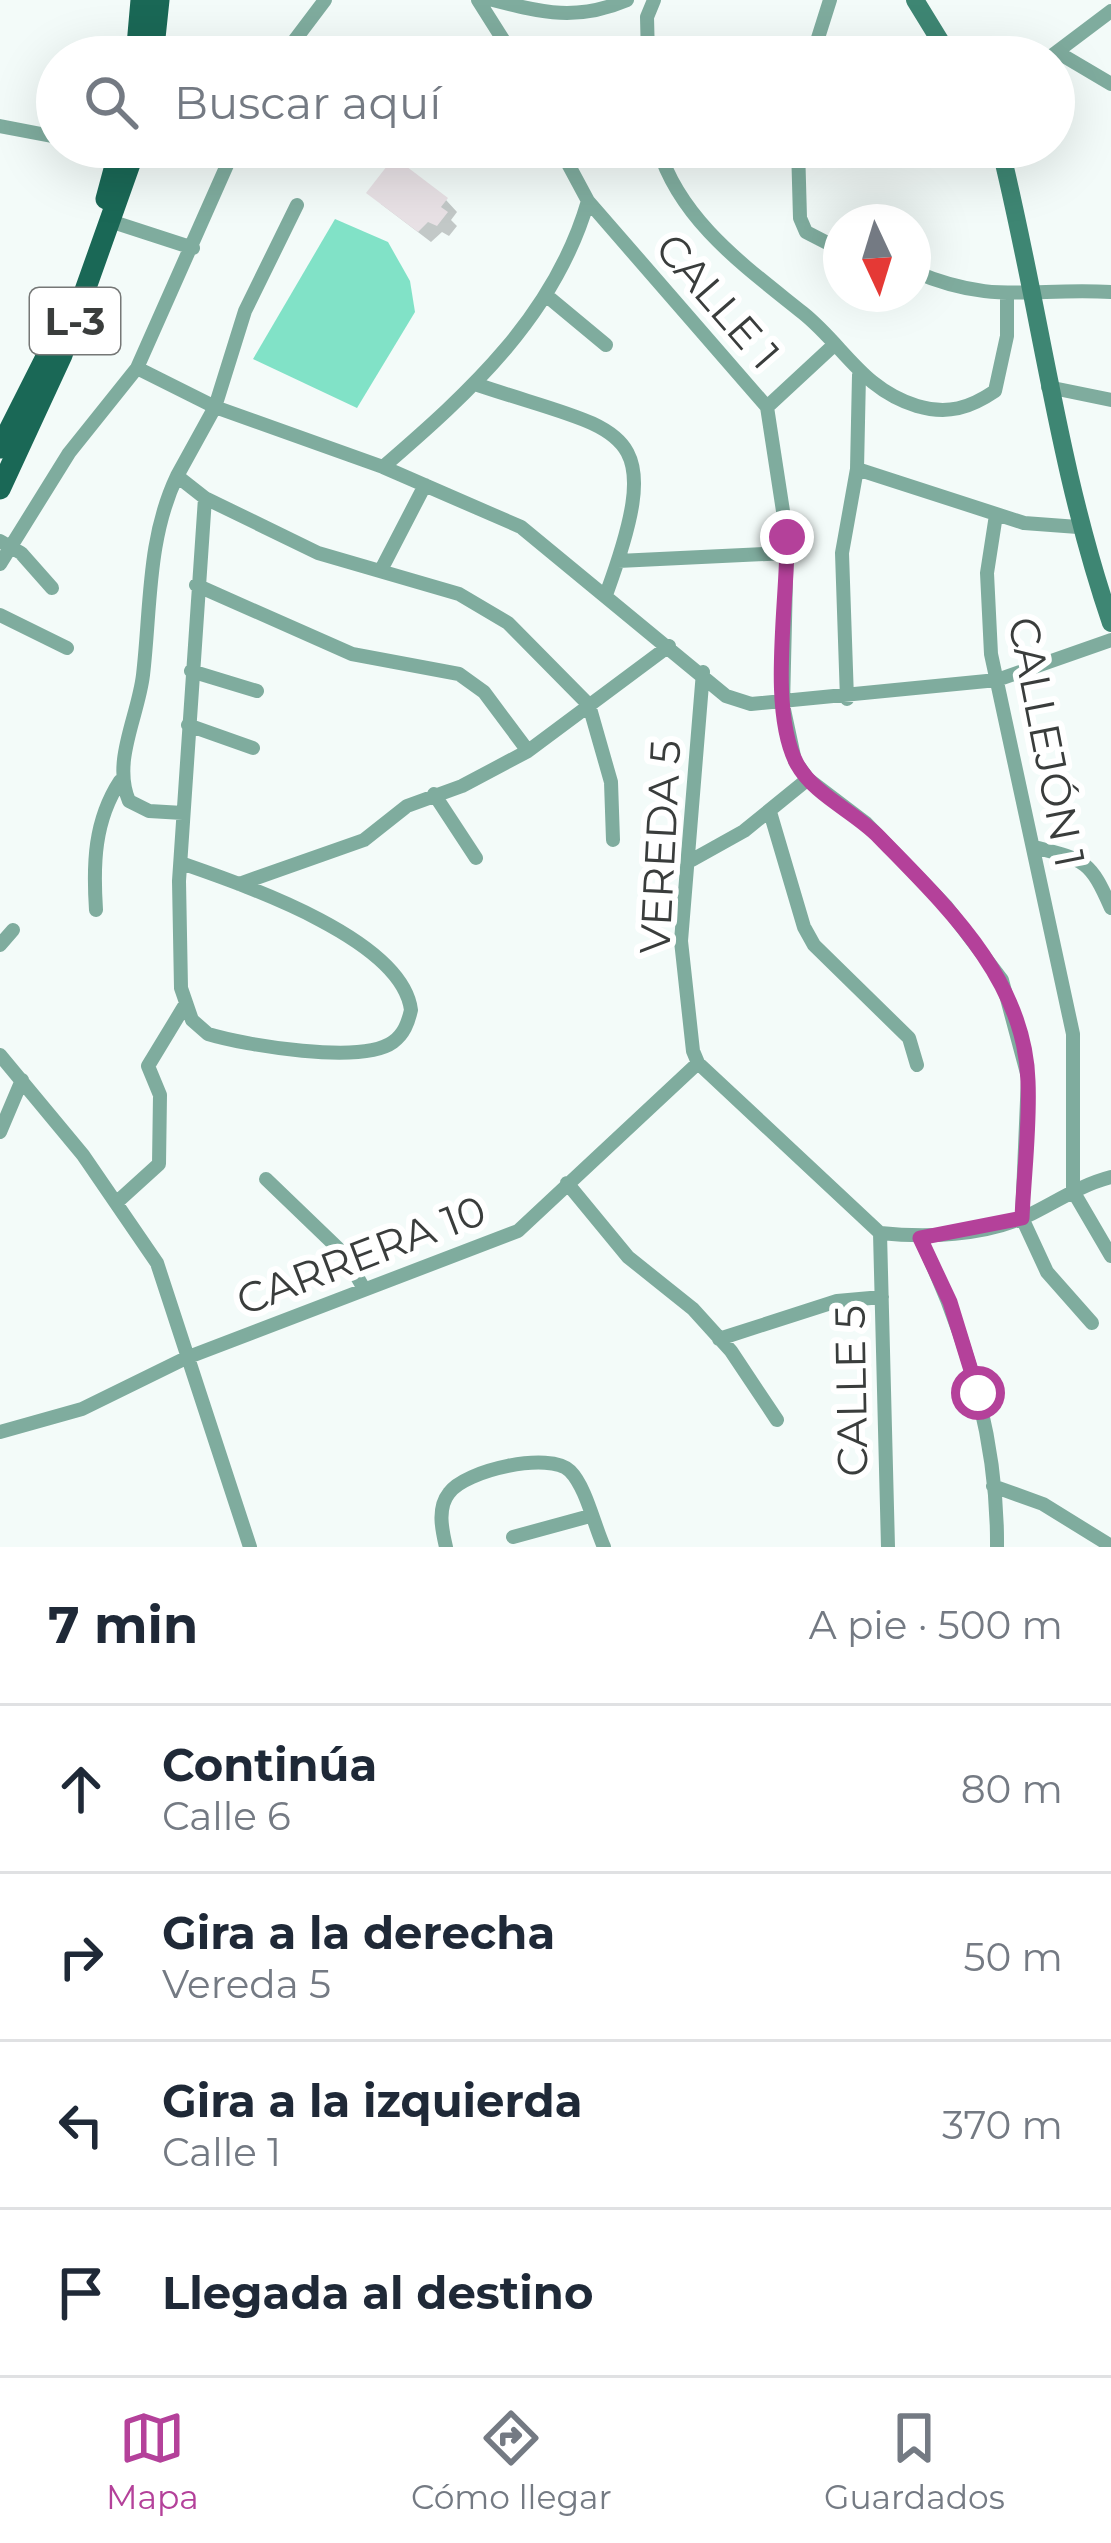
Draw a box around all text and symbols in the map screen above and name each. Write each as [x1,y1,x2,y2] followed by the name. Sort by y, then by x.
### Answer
[36,36,1075,168] search box
[78,69,144,135] icon: search
[174,75,441,130] text: Buscar aquí
[823,204,931,312] north arrow
[645,222,791,380] street label: CALLE 1
[30,288,120,354] road number: L-3
[760,510,814,564] route end
[997,613,1097,871] street label: CALLEJÓN 1
[628,739,692,955] street label: VEREDA 5
[229,1184,493,1326] street label: CARRERA 10
[824,1305,878,1477] street label: CALLE 5
[951,1366,1005,1420] route start
[48,1594,198,1656] text: 7 min
[809,1601,1063,1649] text: A pie · 500 m
[162,1737,377,1792] text: Continúa
[48,1756,114,1822] icon: ahead
[961,1765,1063,1813] text: 80 m
[162,1792,291,1840] text: Calle 6
[162,1905,555,1960] text: Gira a la derecha
[48,1924,114,1990] icon: right
[964,1933,1063,1981] text: 50 m
[162,1960,331,2008] text: Vereda 5
[162,2073,582,2128] text: Gira a la izquierda
[48,2092,114,2158] icon: left
[942,2101,1063,2149] text: 370 m
[162,2128,281,2176] text: Calle 1
[48,2260,114,2326] icon: arrive
[162,2265,594,2320] text: Llegada al destino
[106,2405,199,2517] tab: Mapa
[411,2405,612,2517] tab: Cómo llegar
[824,2405,1005,2517] tab: Guardados

